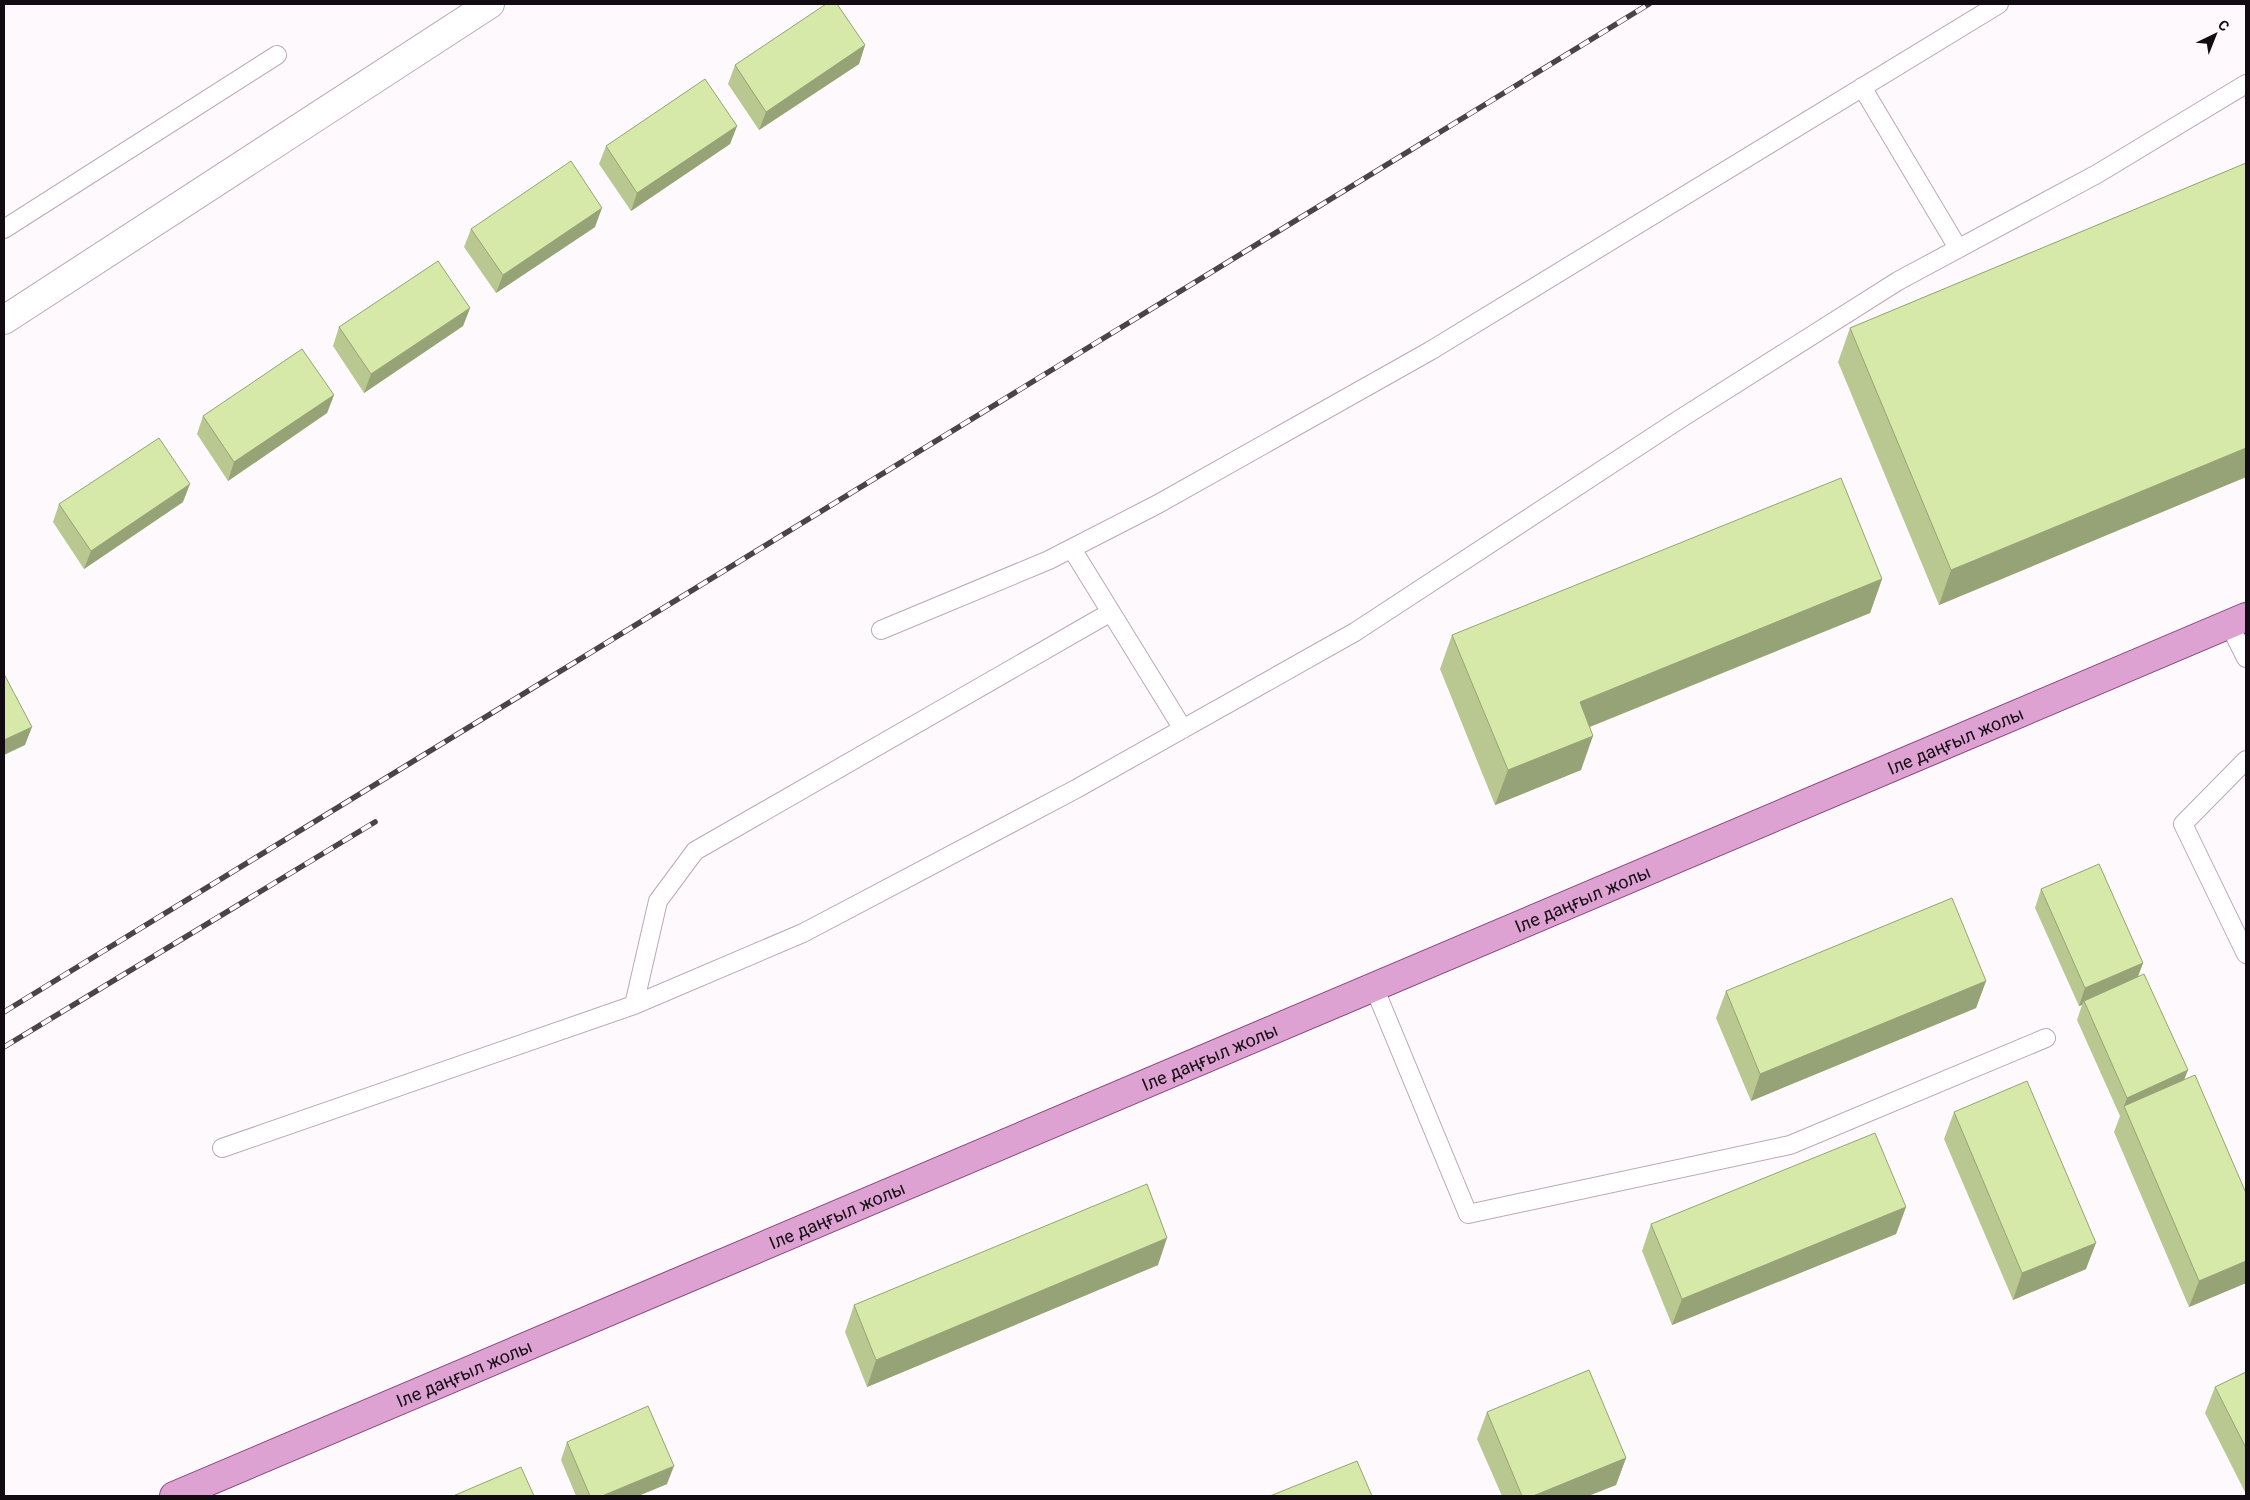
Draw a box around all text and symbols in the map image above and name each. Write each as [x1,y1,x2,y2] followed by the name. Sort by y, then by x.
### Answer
[2190,10,2240,60] north arrow
[2215,17,2233,34] text: С
[1884,702,2026,778] street label: Іле даңғыл жолы
[1511,860,1654,937] street label: Іле даңғыл жолы
[1139,1019,1281,1095] street label: Іле даңғыл жолы
[766,1177,908,1253] street label: Іле даңғыл жолы
[393,1335,535,1411] street label: Іле даңғыл жолы

